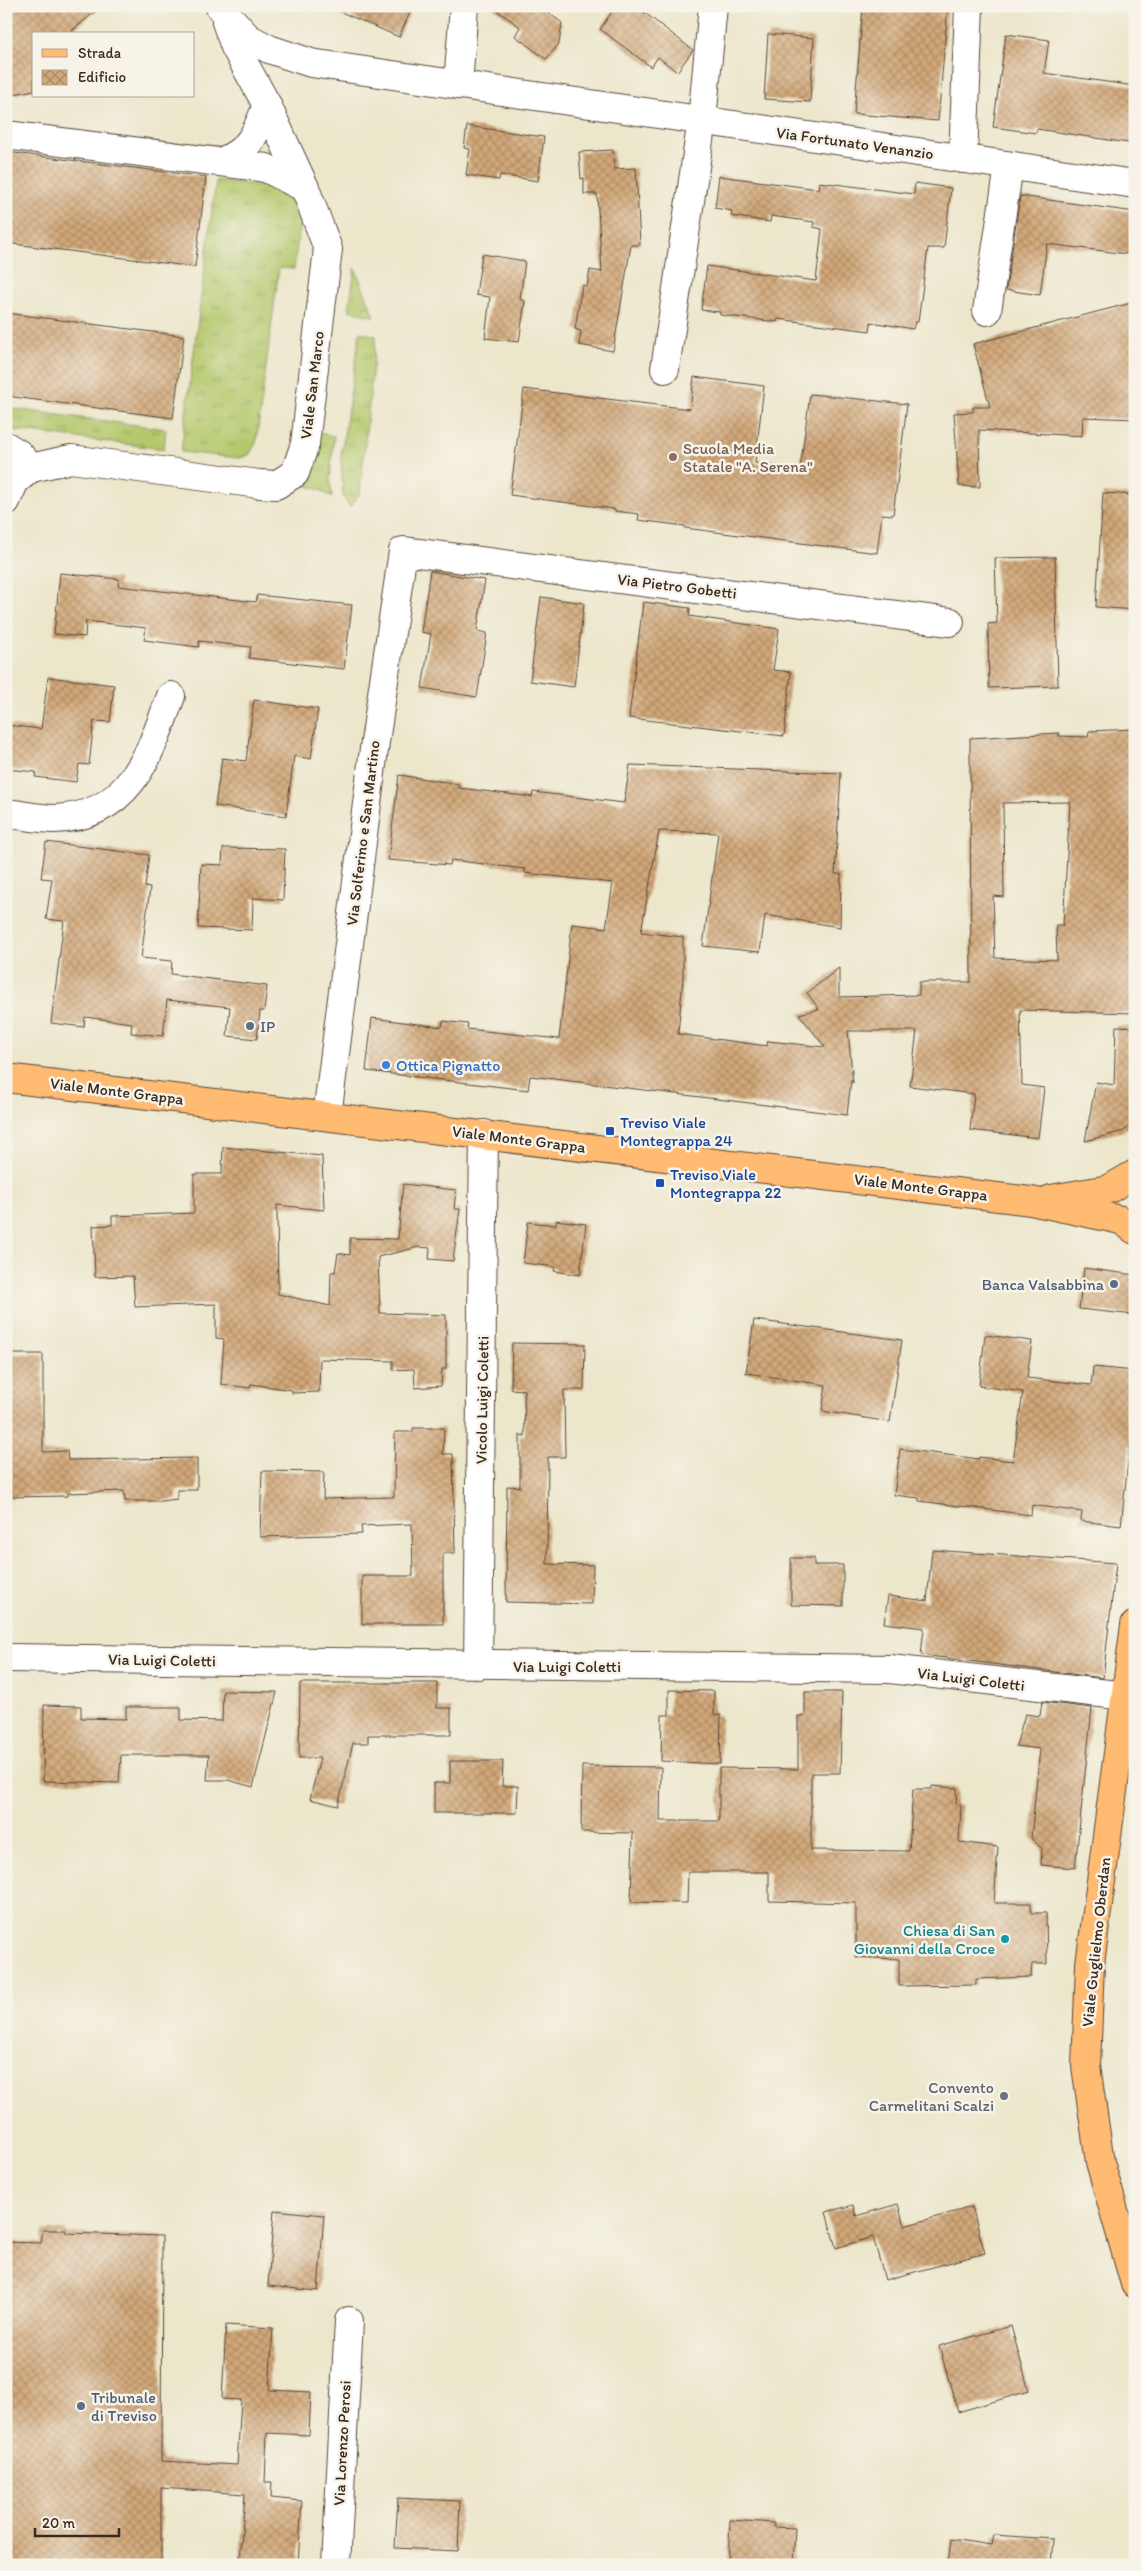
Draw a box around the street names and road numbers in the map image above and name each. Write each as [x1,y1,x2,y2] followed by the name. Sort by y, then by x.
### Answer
[775,123,935,163] street label: Via Fortunato Venanzio
[296,330,328,440] street label: Viale San Marco
[616,569,738,603] street label: Via Pietro Gobetti
[342,739,384,927] street label: Via Solferino e San Martino
[49,1073,186,1109] street label: Viale Monte Grappa
[451,1121,588,1157] street label: Viale Monte Grappa
[853,1169,990,1205] street label: Viale Monte Grappa
[471,1336,493,1464] street label: Vicolo Luigi Coletti
[108,1650,216,1670] street label: Via Luigi Coletti
[513,1657,621,1676] street label: Via Luigi Coletti
[916,1663,1026,1695] street label: Via Luigi Coletti
[1078,1856,1114,2028] street label: Viale Guglielmo Oberdan
[329,2380,355,2506] street label: Via Lorenzo Perosi

